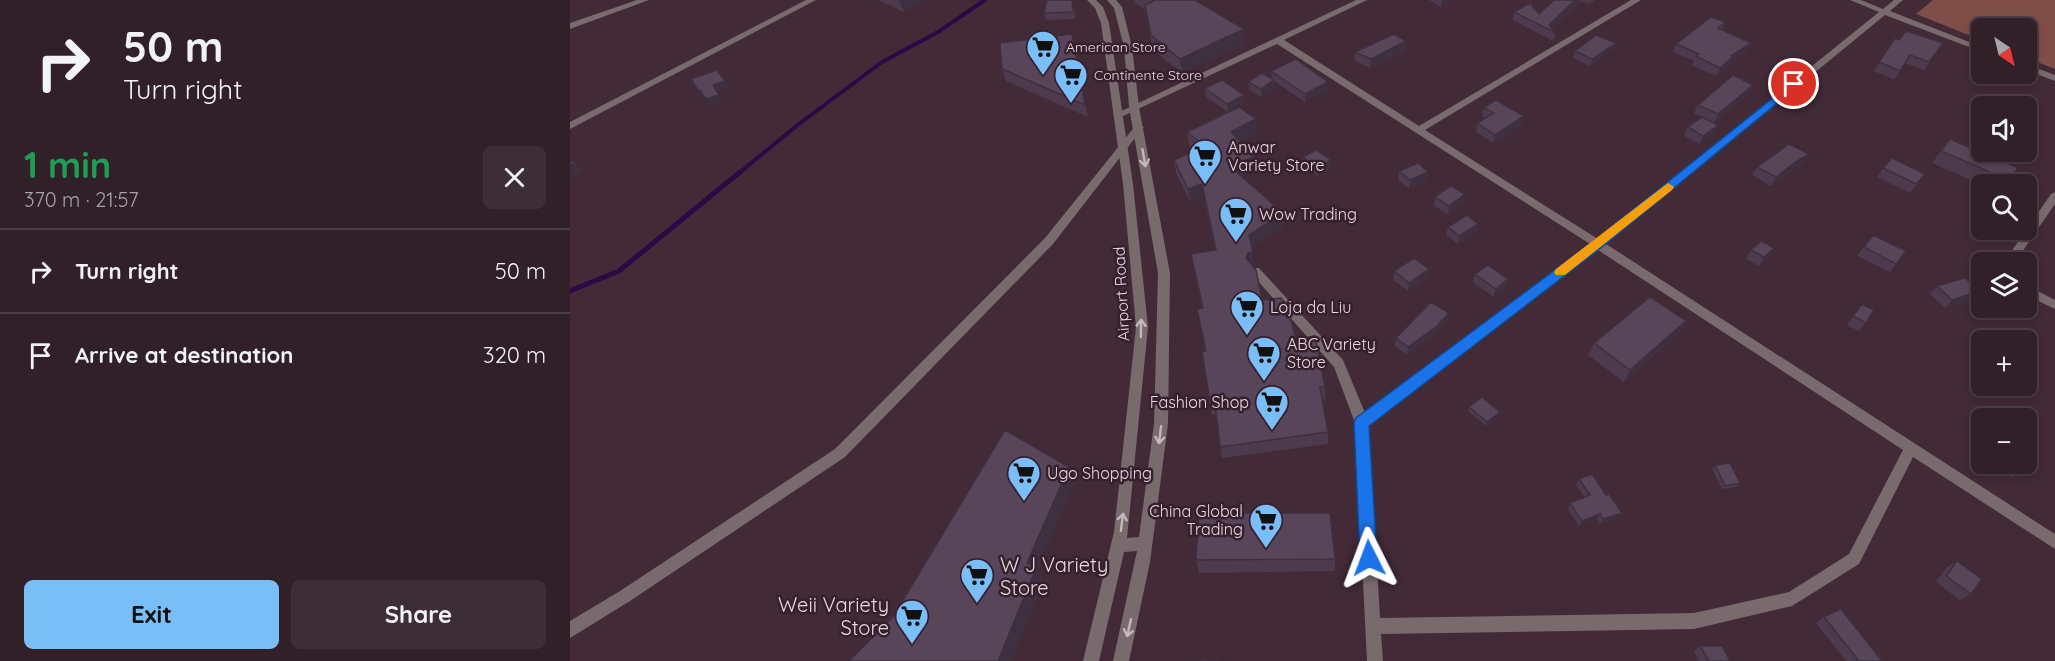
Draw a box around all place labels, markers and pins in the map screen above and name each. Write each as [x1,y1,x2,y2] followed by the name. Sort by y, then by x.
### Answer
[1025,29,1061,76] supermarket icon: American Store
[1066,38,1166,56] place label: American Store
[1053,57,1089,104] supermarket icon: Continente Store
[1768,58,1819,109] pin
[1094,66,1202,84] place label: Continente Store
[1228,137,1324,175] place label: Anwar Variety Store
[1187,138,1223,185] supermarket icon: Anwar Variety Store
[1218,196,1254,243] supermarket icon: Wow Trading
[1259,204,1357,224] place label: Wow Trading
[1229,289,1265,336] supermarket icon: Loja da Liu
[1270,297,1351,317] place label: Loja da Liu
[1287,334,1376,372] place label: ABC Variety Store
[1246,335,1282,382] supermarket icon: ABC Variety Store
[1254,384,1290,431] supermarket icon: Fashion Shop
[1150,392,1249,412] place label: Fashion Shop
[1006,455,1042,502] supermarket icon: Ugo Shopping
[1047,463,1152,483] place label: Ugo Shopping
[1149,501,1243,539] place label: China Global Trading
[1248,502,1284,549] supermarket icon: China Global Trading
[1000,552,1108,600] place label: W J Variety Store
[959,557,995,604] supermarket icon: W J Variety Store
[778,592,889,640] place label: Weii Variety Store
[894,598,930,645] supermarket icon: Weii Variety Store

